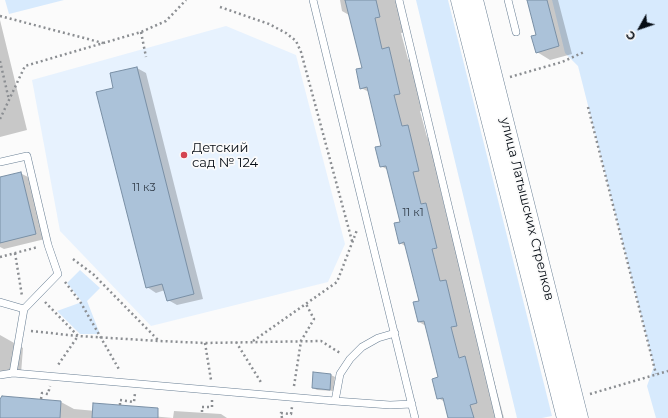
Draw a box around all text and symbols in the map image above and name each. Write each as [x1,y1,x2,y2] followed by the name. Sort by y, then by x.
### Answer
[620,8,660,48] north arrow
[623,28,639,43] text: С
[497,116,557,302] street label: улица Латышских Стрелков
[192,140,258,171] place label: Детский сад № 124
[179,150,189,160] marker: Детский сад № 124
[132,181,156,195] house number: 11 к3
[402,206,424,220] house number: 11 к1

